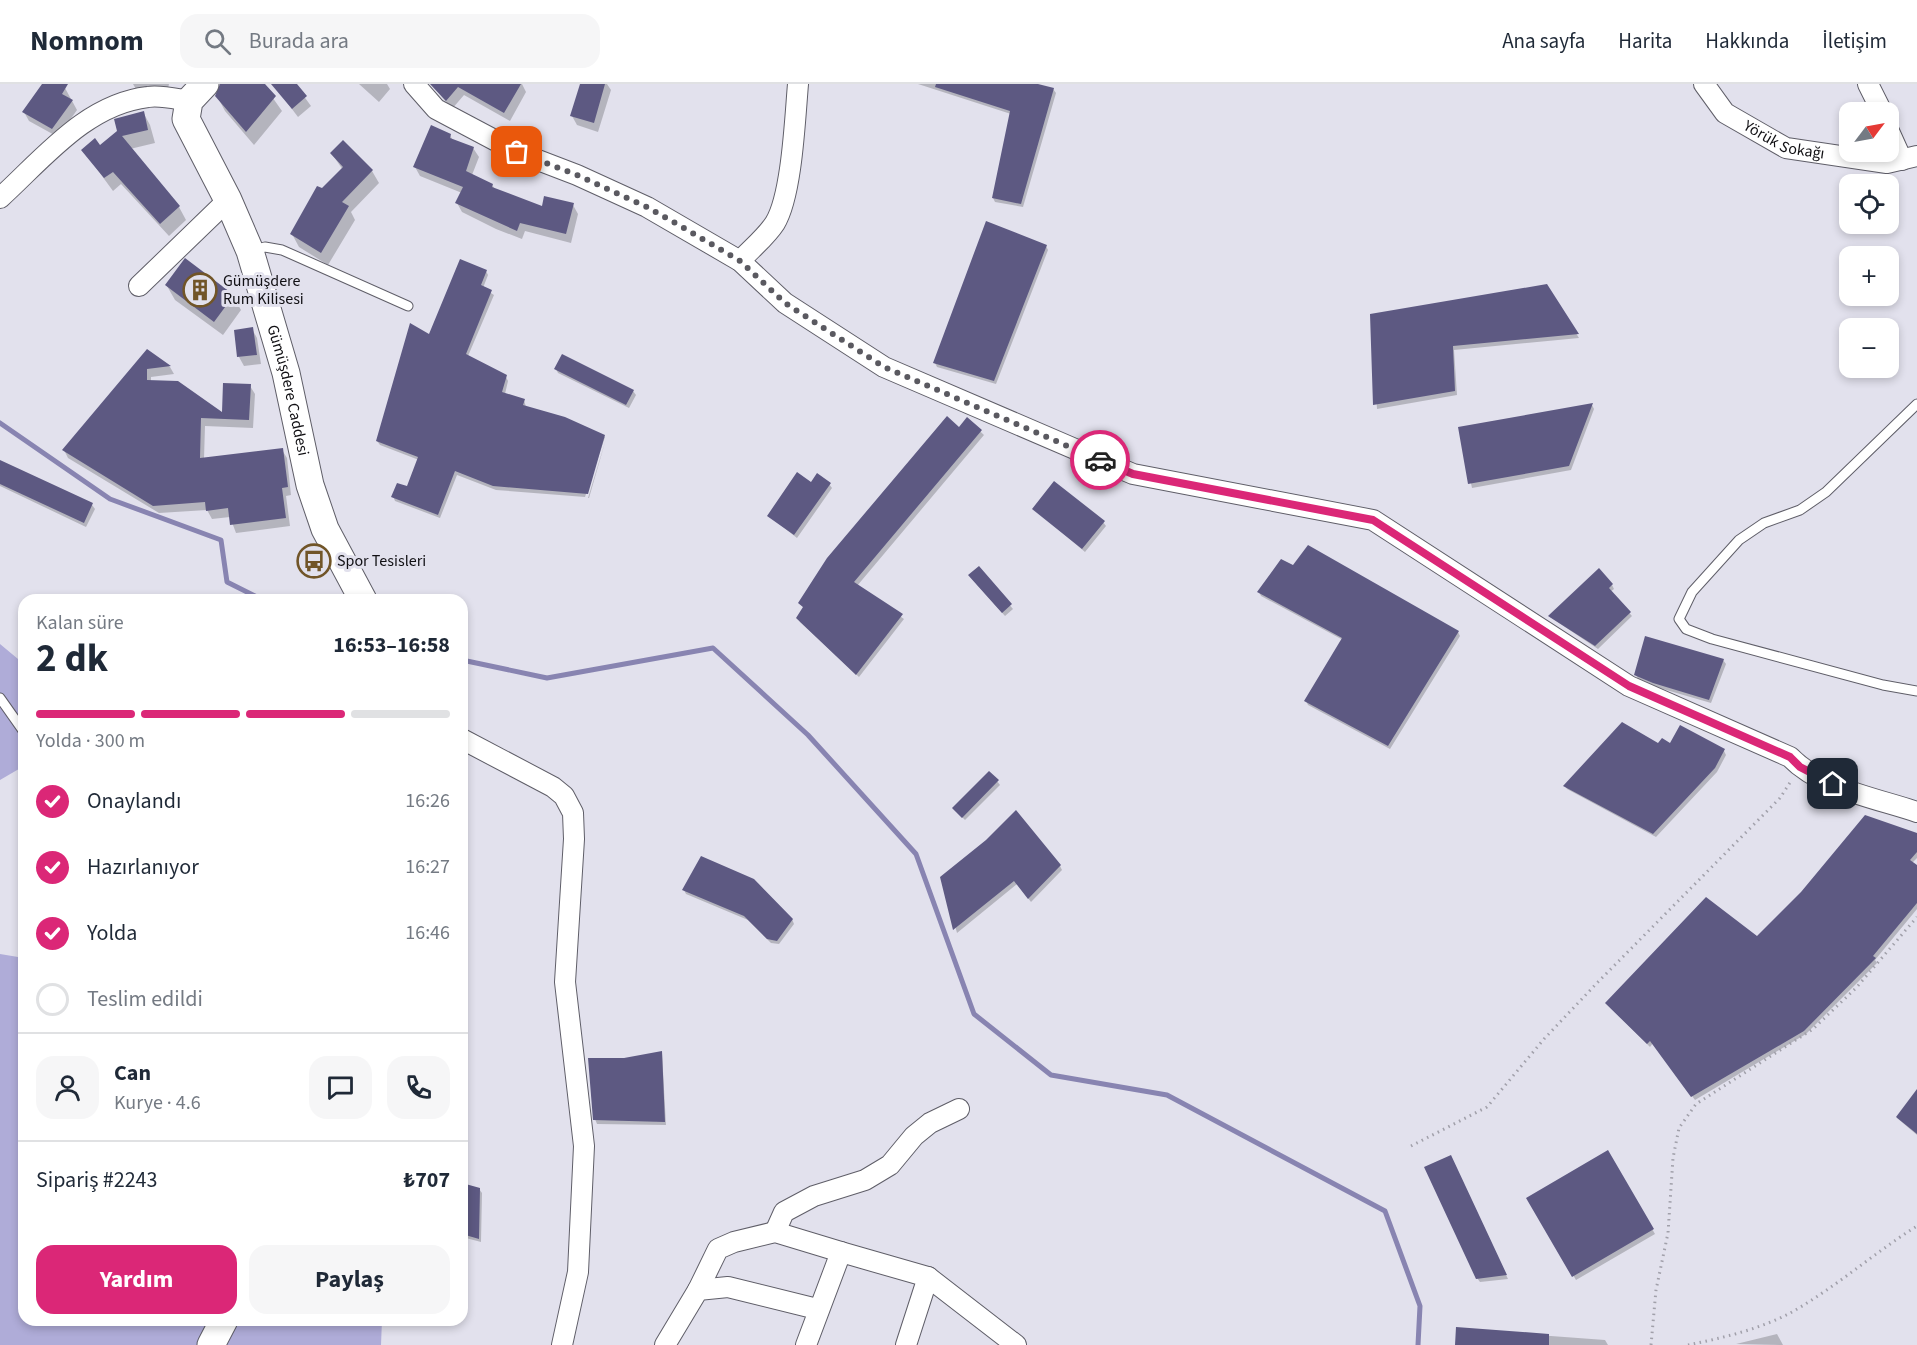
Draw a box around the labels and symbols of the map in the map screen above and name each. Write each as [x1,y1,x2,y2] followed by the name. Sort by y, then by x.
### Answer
[1839,102,1899,162] north arrow
[1739,114,1826,165] street label: Yörük Sokağı
[491,126,542,177] pin
[223,270,304,310] place label: Gümüşdere Rum Kilisesi
[182,272,218,308] building icon: Gümüşdere Rum Kilisesi
[261,322,314,458] street label: Gümüşdere Caddesi
[1070,430,1130,490] courier
[296,543,332,579] bus stop icon: Spor Tesisleri
[337,550,426,572] place label: Spor Tesisleri
[1807,758,1858,809] pin

